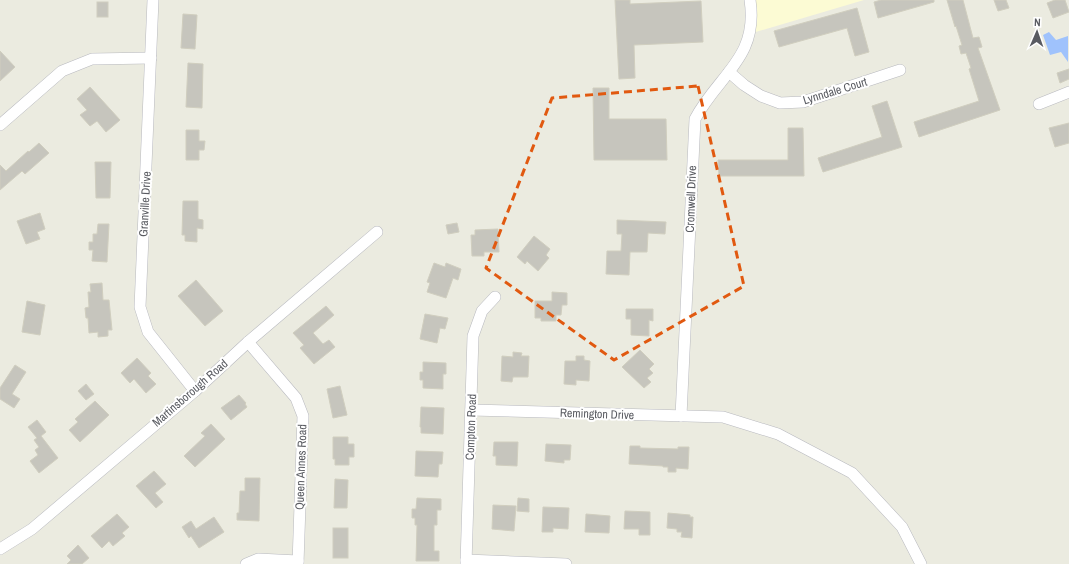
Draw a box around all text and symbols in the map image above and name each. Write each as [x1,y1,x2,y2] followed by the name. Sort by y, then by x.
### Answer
[1017,12,1057,52] north arrow
[1034,15,1041,29] text: N
[801,74,869,108] street label: Lynndale Court
[682,165,700,233] street label: Cromwell Drive
[135,171,155,237] street label: Granville Drive
[149,356,231,430] street label: Martinsborough Road
[462,394,480,460] street label: Compton Road
[560,405,634,423] street label: Remington Drive
[292,424,310,510] street label: Queen Annes Road

